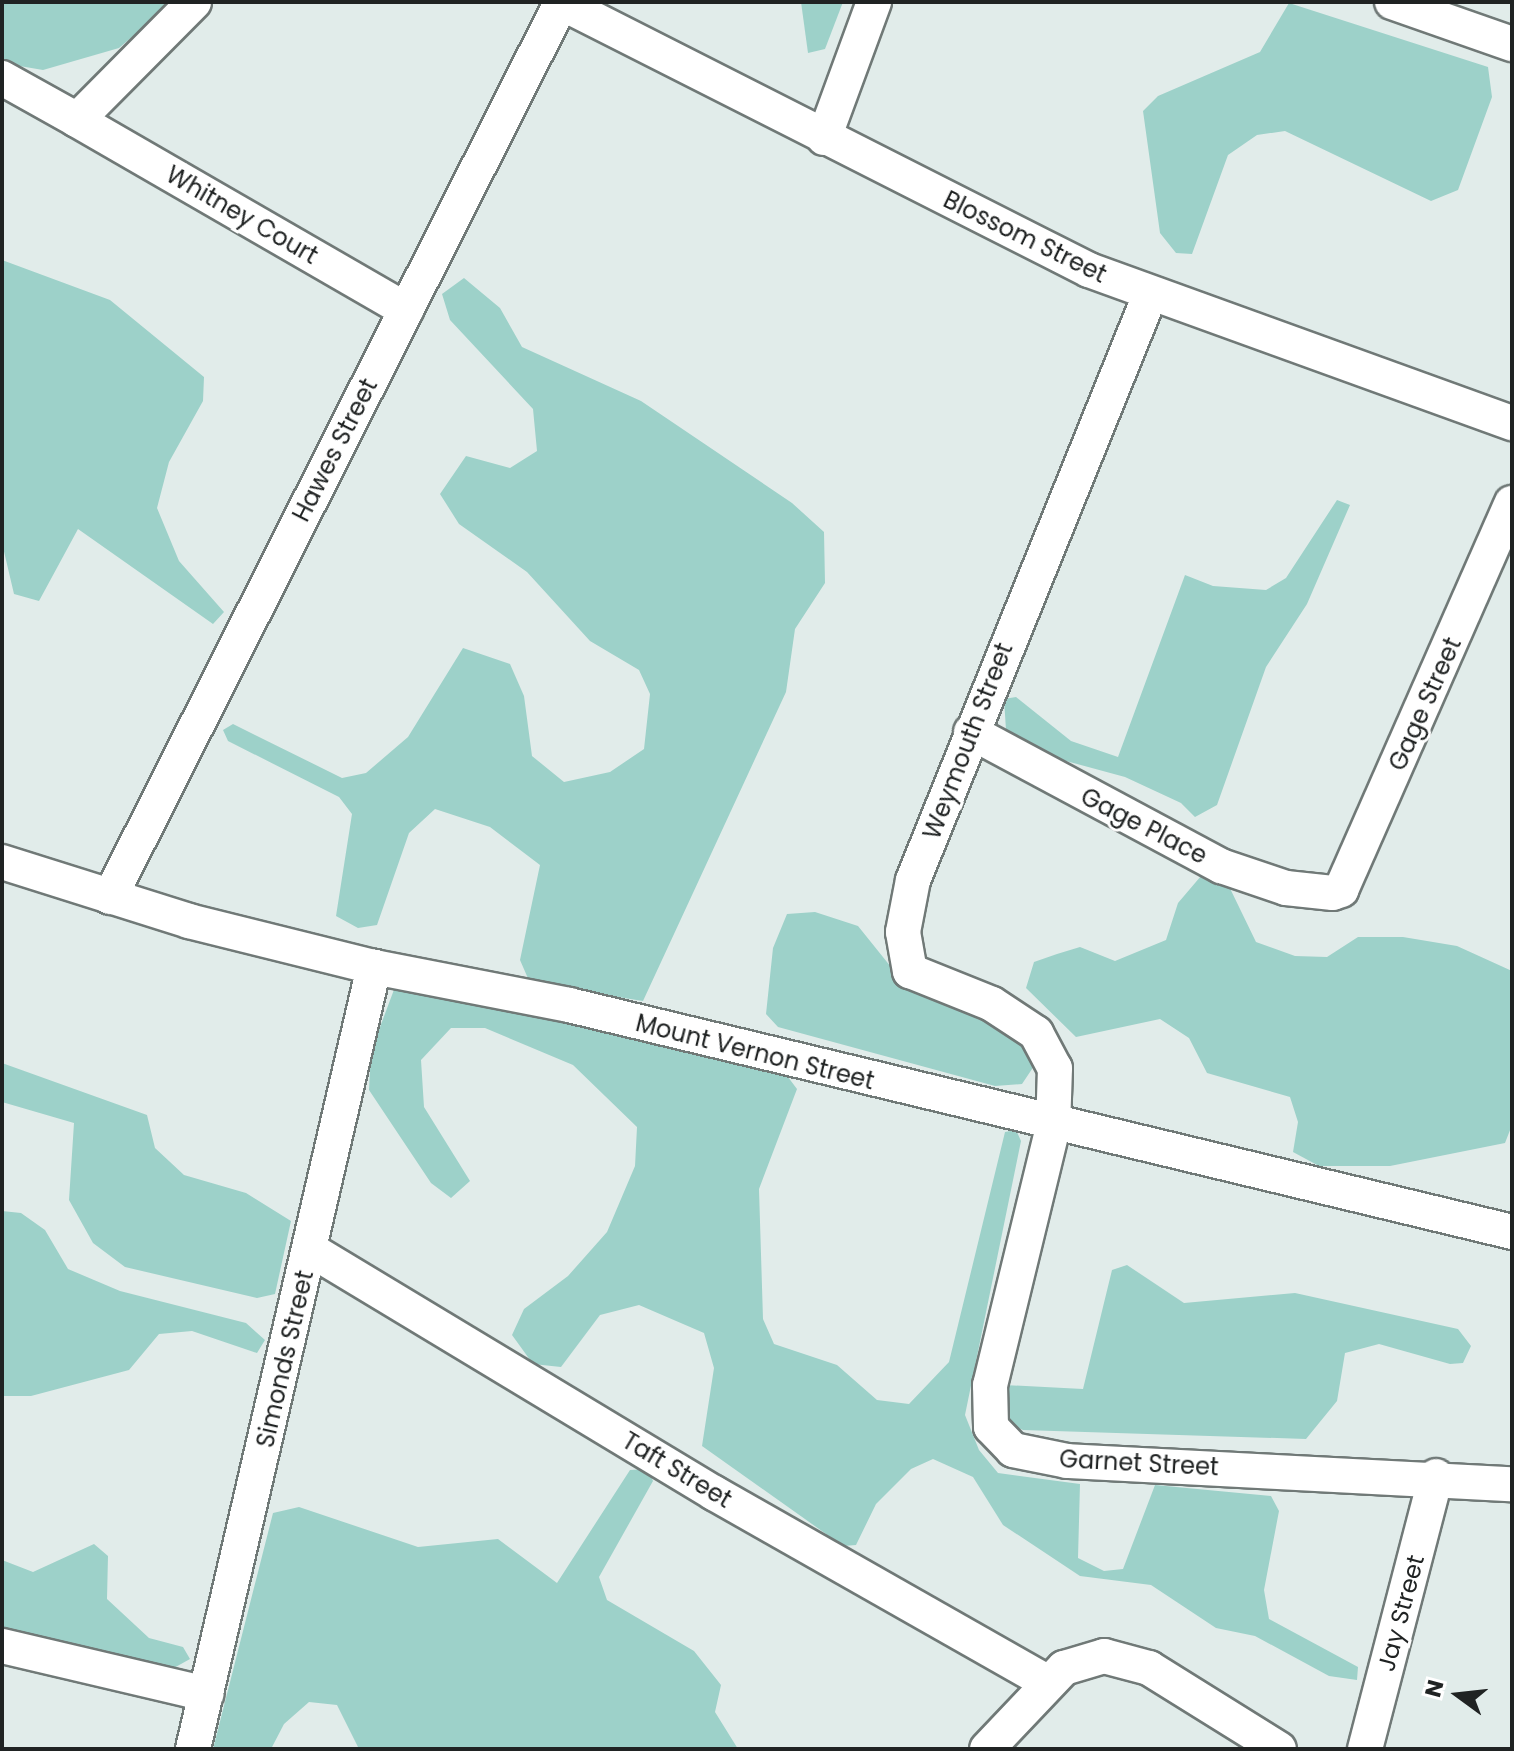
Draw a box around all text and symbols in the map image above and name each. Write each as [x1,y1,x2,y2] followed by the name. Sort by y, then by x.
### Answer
[161,160,323,270] street label: Whitney Court
[939,185,1111,289] street label: Blossom Street
[287,374,383,526] street label: Hawes Street
[1383,633,1467,775] street label: Gage Street
[917,639,1019,843] street label: Weymouth Street
[1076,782,1212,870] street label: Gage Place
[633,1008,877,1096] street label: Mount Vernon Street
[251,1268,319,1450] street label: Simonds Street
[617,1426,737,1514] street label: Taft Street
[1059,1444,1219,1482] street label: Garnet Street
[1372,1552,1430,1674] street label: Jay Street
[1418,1655,1498,1735] north arrow
[1417,1677,1451,1701] text: N

